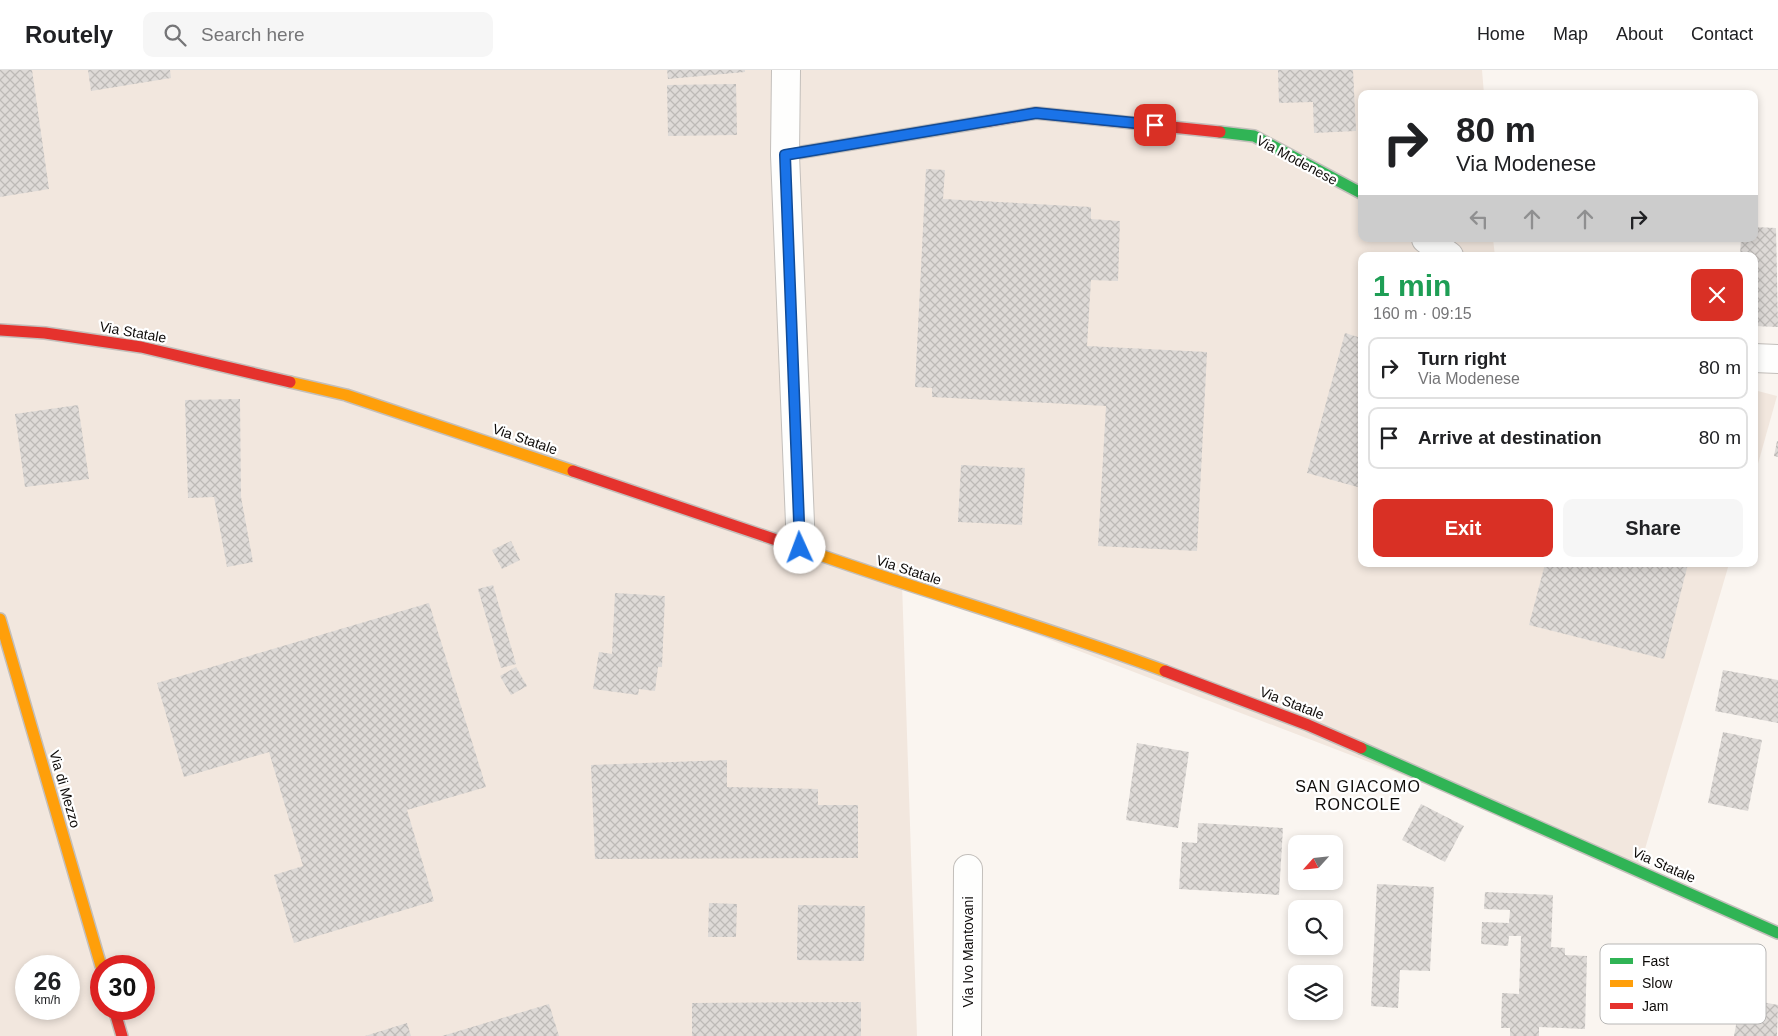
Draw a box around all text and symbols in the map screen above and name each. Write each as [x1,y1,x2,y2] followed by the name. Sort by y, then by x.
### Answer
[143,12,493,57] search box
[25,21,113,48] text: Routely
[161,21,189,49] icon: search
[201,24,305,45] text: Search here
[1477,24,1525,44] text: Home
[1553,24,1588,44] text: Map
[1616,24,1663,44] text: About
[1691,24,1753,44] text: Contact
[1134,104,1176,146] pin
[1373,110,1438,175] icon: right
[1456,110,1536,149] text: 80 m
[1141,111,1169,139] icon: arrive
[1254,132,1340,188] street label: Via Modenese
[1456,151,1596,176] text: Via Modenese
[1465,205,1493,233] icon: left
[1518,205,1546,233] icon: ahead
[1571,205,1599,233] icon: ahead
[1624,205,1652,233] icon: right
[1373,269,1451,302] text: 1 min
[1691,269,1743,321] button: close
[1373,305,1472,322] text: 160 m · 09:15
[98,318,168,346] street label: Via Statale
[1418,348,1506,369] text: Turn right
[1375,354,1403,382] icon: right
[1699,357,1741,378] text: 80 m
[1418,370,1520,387] text: Via Modenese
[490,420,560,458] street label: Via Statale
[1375,424,1403,452] icon: arrive
[1418,427,1602,448] text: Arrive at destination
[1699,427,1741,448] text: 80 m
[1373,499,1553,557] button: Exit
[1563,499,1743,557] button: Share
[773,521,825,573] position arrow
[874,552,944,588] street label: Via Statale
[1258,683,1327,723] street label: Via Statale
[46,748,84,830] street label: Via di Mezzo
[1295,778,1421,813] district label: SAN GIACOMO RONCOLE
[1288,835,1342,890] north arrow
[1288,835,1343,1020] map controls
[1630,844,1698,886] street label: Via Statale
[960,896,976,1008] street label: Via Ivo Mantovani
[1288,900,1343,955] button: search
[1600,944,1766,1024] legend
[1642,953,1669,969] text: Fast
[90,955,155,1020] speed limit sign: 30
[1288,965,1343,1020] button: layers
[34,967,61,995] text: 26
[1642,975,1673,991] text: Slow
[34,993,61,1007] text: km/h
[1642,998,1668,1014] text: Jam

